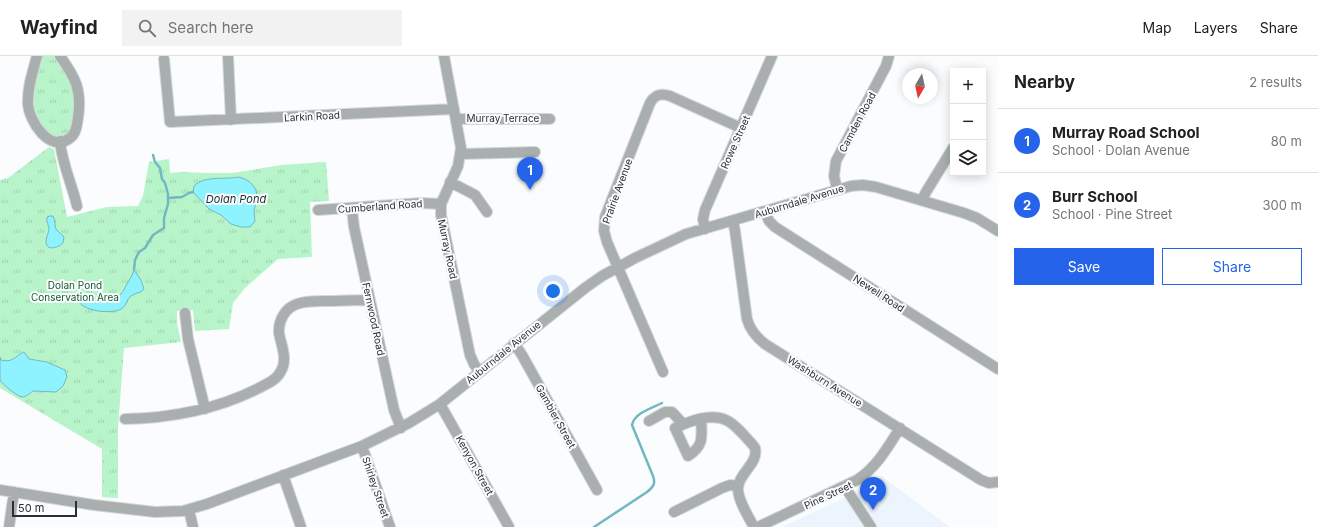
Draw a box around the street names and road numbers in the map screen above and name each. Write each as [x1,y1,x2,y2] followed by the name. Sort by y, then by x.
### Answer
[836,90,878,154] street label: Camden Road
[284,109,340,123] street label: Larkin Road
[467,112,540,124] street label: Murray Terrace
[718,113,752,170] street label: Rowe Street
[600,157,634,225] street label: Prairie Avenue
[753,182,845,220] street label: Auburndale Avenue
[337,197,423,215] street label: Cumberland Road
[436,218,460,280] street label: Murray Road
[851,272,907,314] street label: Newell Road
[360,281,388,357] street label: Fernwood Road
[463,318,543,386] street label: Auburndale Avenue
[785,353,865,409] street label: Washburn Avenue
[534,382,579,451] street label: Gambier Street
[454,433,497,498] street label: Kenyon Street
[360,455,392,520] street label: Shirley Street
[802,478,855,511] street label: Pine Street

